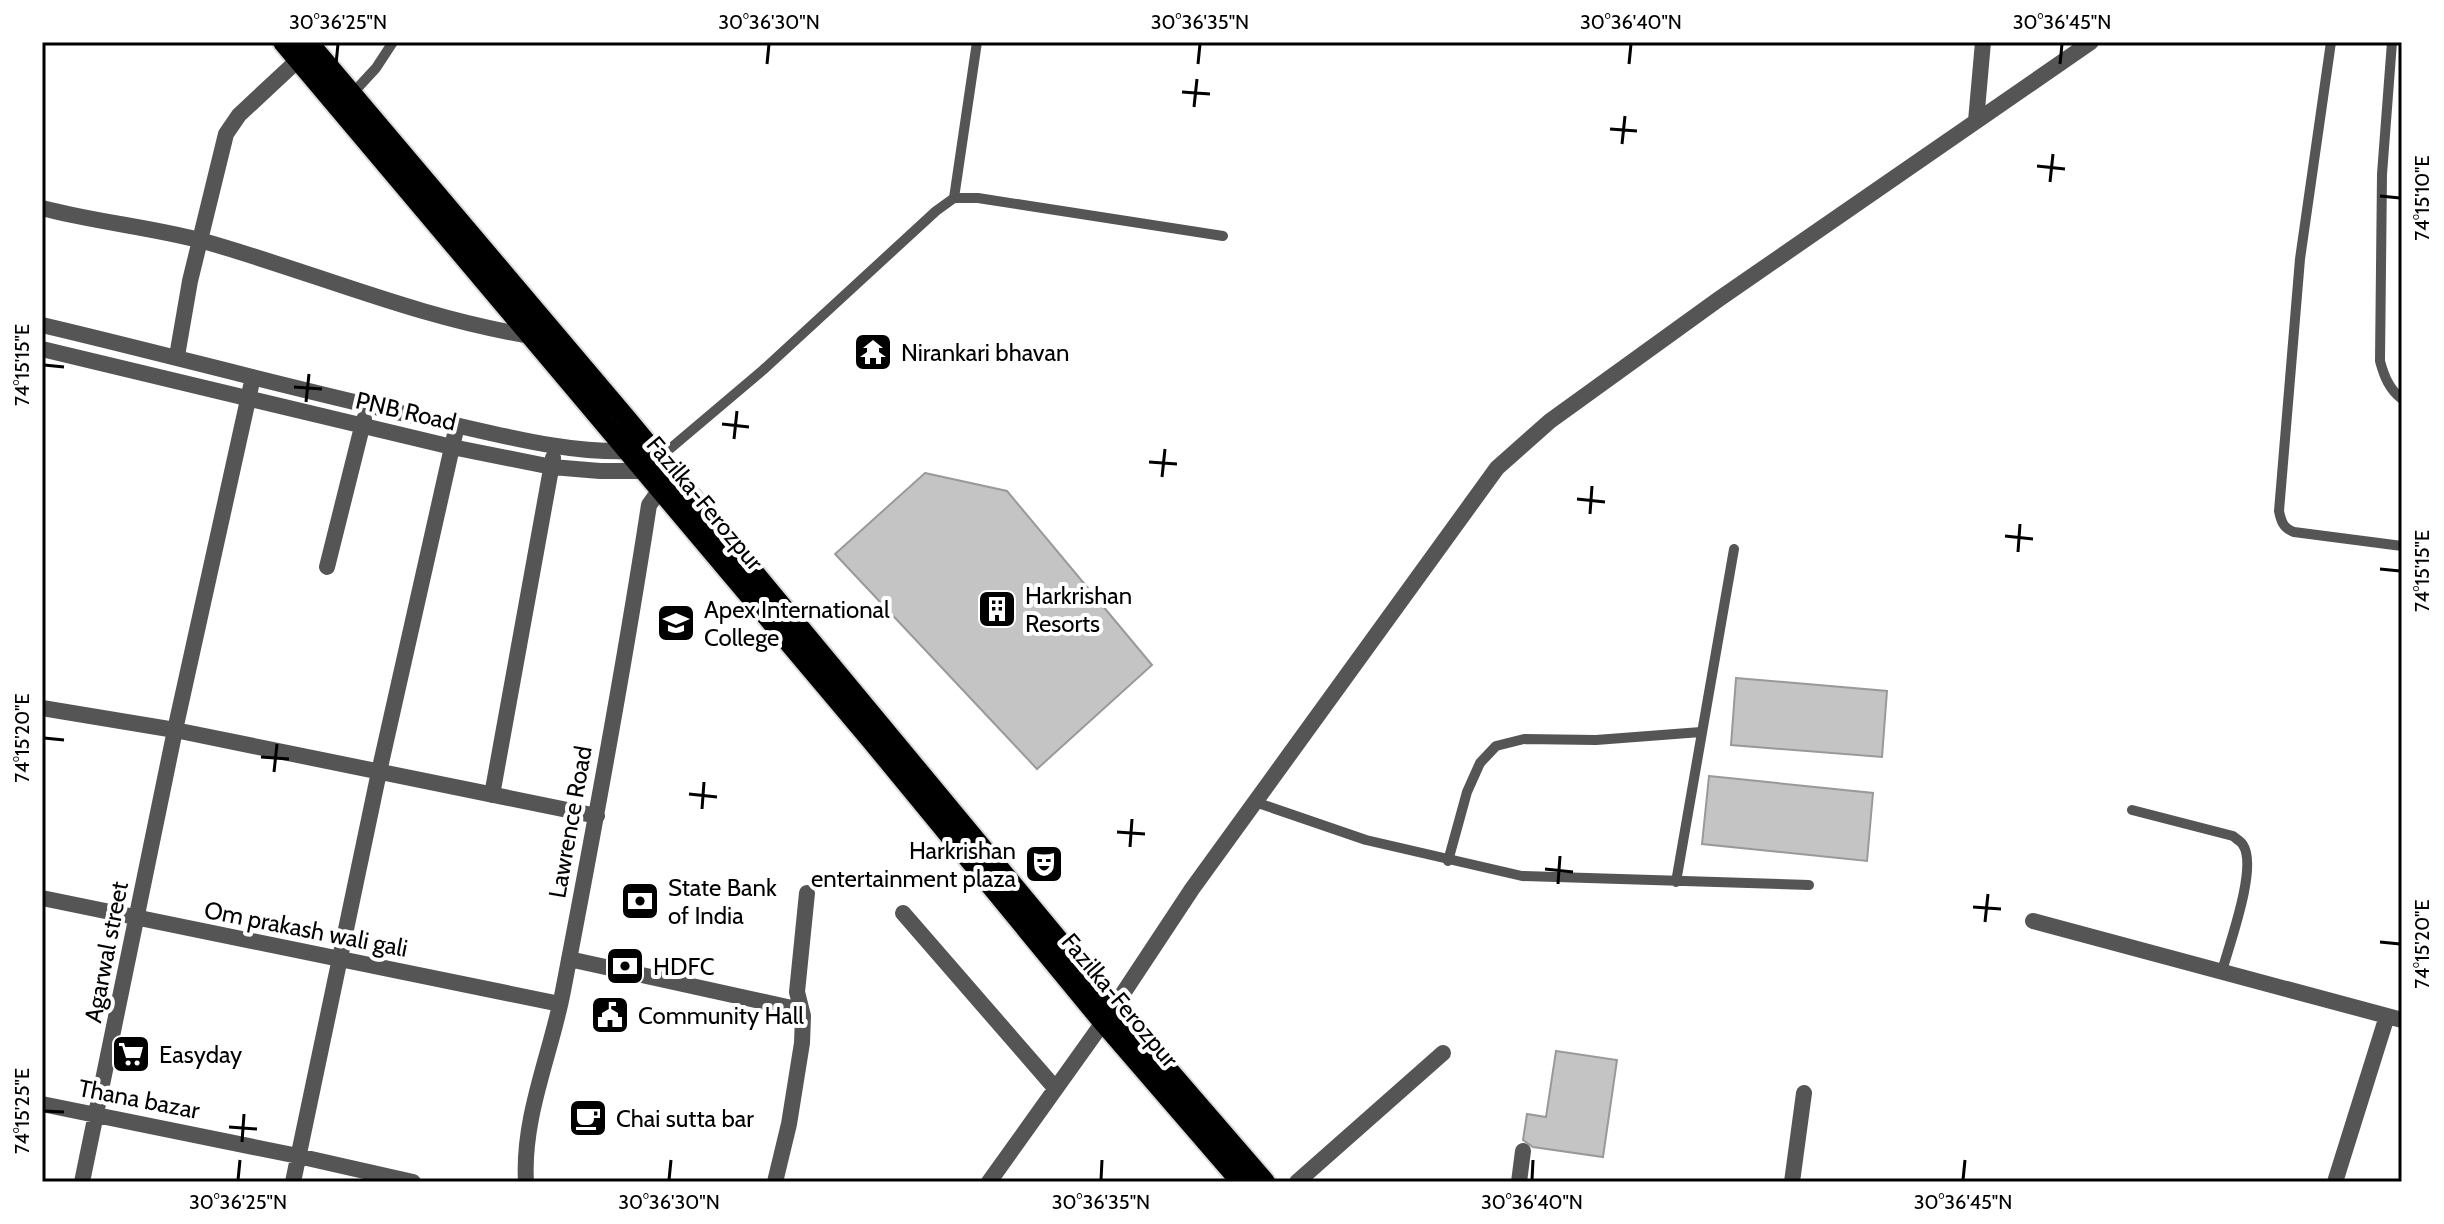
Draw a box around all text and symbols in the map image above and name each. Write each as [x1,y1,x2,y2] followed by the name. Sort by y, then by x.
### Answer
[289,10,387,34] text: 30°36'25"N
[718,10,820,34] text: 30°36'30"N
[1151,10,1249,34] text: 30°36'35"N
[1580,10,1682,34] text: 30°36'40"N
[2013,10,2111,34] text: 30°36'45"N
[2410,155,2434,241] text: 74°15'10"E
[10,324,34,406] text: 74°15'15"E
[852,331,894,373] temple icon: Nirankari bhavan
[901,338,1069,367] place label: Nirankari bhavan
[353,385,459,437] street label: PNB Road
[641,430,770,576] street label: Fazilka-Ferozpur
[2410,530,2434,612] text: 74°15'15"E
[1025,581,1132,638] place label: Harkrishan Resorts
[976,588,1018,630] building icon: Harkrishan Resorts
[704,595,890,652] place label: Apex International College
[655,602,697,644] school or university icon: Apex International College
[10,693,34,783] text: 74°15'20"E
[542,744,598,900] street label: Lawrence Road
[811,836,1016,893] place label: Harkrishan entertainment plaza
[1023,843,1065,885] theatre icon: Harkrishan entertainment plaza
[668,873,777,930] place label: State Bank of India
[78,879,134,1025] street label: Agarwal street
[619,880,661,922] bank icon: State Bank of India
[202,895,410,963] street label: Om prakash wali gali
[2410,899,2434,989] text: 74°15'20"E
[1056,927,1185,1073] street label: Fazilka-Ferozpur
[604,945,646,987] bank icon: HDFC
[653,952,715,981] place label: HDFC
[589,994,631,1036] public building icon: Community Hall
[638,1001,804,1030] place label: Community Hall
[110,1033,152,1075] supermarket icon: Easyday
[159,1040,242,1069] place label: Easyday
[10,1068,34,1154] text: 74°15'25"E
[76,1073,202,1125] street label: Thana bazar
[567,1097,609,1139] cafe icon: Chai sutta bar
[616,1104,754,1133] place label: Chai sutta bar
[189,1190,287,1214] text: 30°36'25"N
[618,1190,720,1214] text: 30°36'30"N
[1052,1190,1150,1214] text: 30°36'35"N
[1481,1190,1583,1214] text: 30°36'40"N
[1914,1190,2012,1214] text: 30°36'45"N

